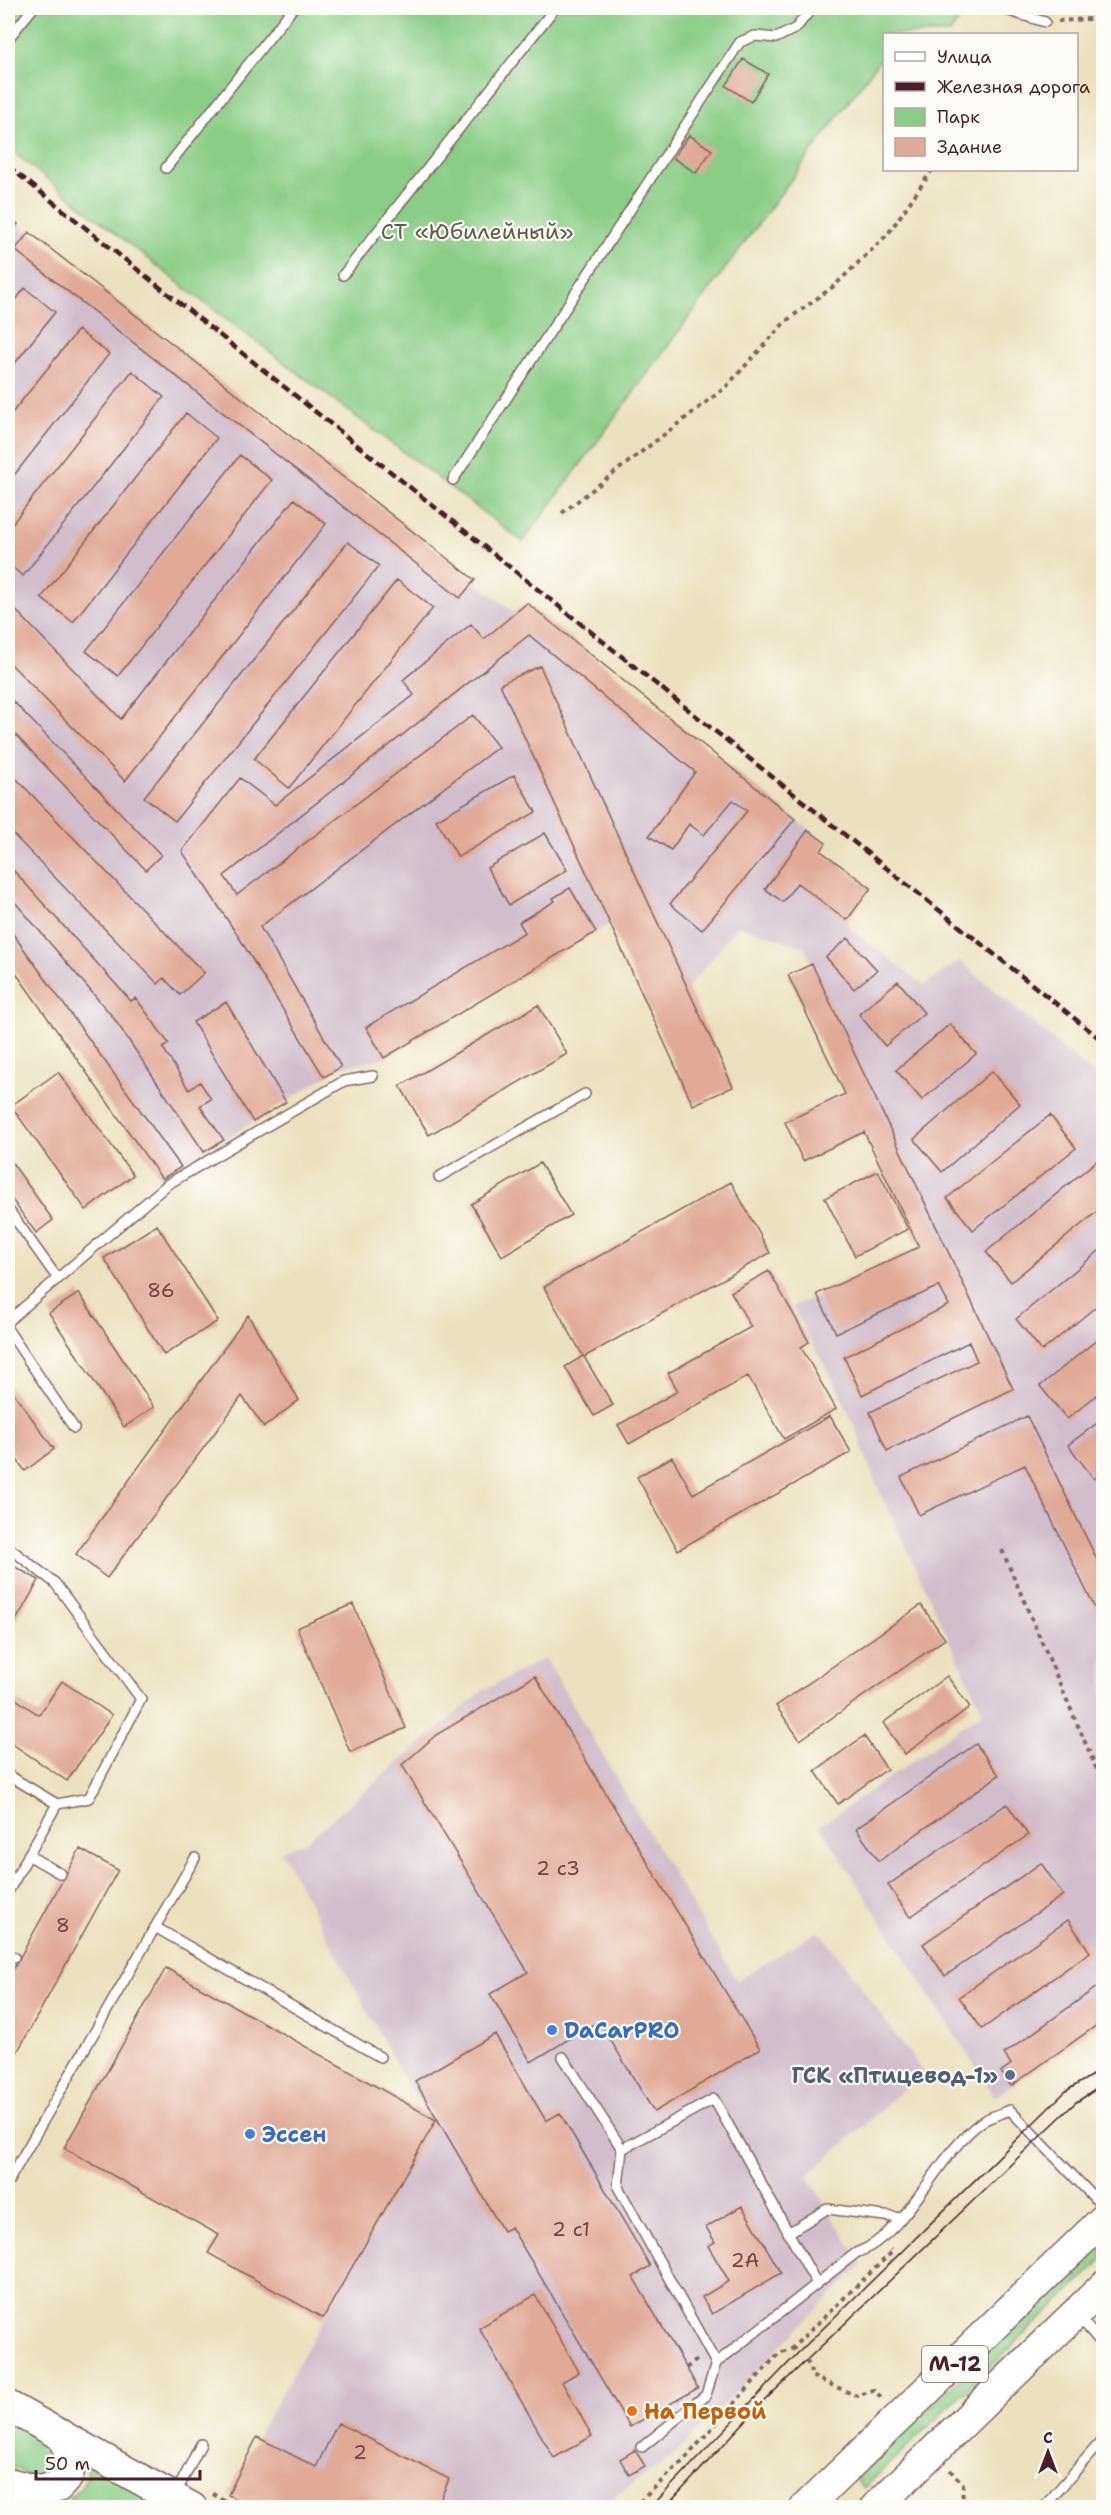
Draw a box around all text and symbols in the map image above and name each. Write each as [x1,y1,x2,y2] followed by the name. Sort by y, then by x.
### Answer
[883,33,1078,171] legend
[937,45,991,69] text: Улица
[937,75,1090,99] text: Железная дорога
[937,105,980,129] text: Парк
[937,135,1002,159] text: Здание
[381,217,573,246] park label: СТ «Юбилейный»
[147,1277,175,1303] house number: 86
[536,1855,580,1881] house number: 2 с3
[56,1912,70,1938] house number: 8
[564,2016,680,2045] place label: DaCarPRO
[545,2023,559,2037] marker: DaCarPRO
[791,2061,998,2090] place label: ГСК «Птицевод-1»
[1003,2068,1017,2082] marker: ГСК «Птицевод-1»
[262,2120,326,2149] place label: Эссен
[243,2127,257,2141] marker: Эссен
[552,2216,590,2242] house number: 2 с1
[731,2247,759,2273] house number: 2А
[922,2346,988,2382] road number: М-12
[644,2397,766,2426] place label: На Первой
[625,2404,639,2418] marker: На Первой
[1018,2422,1078,2482] north arrow
[1043,2427,1053,2448] text: С
[353,2439,367,2465] house number: 2
[36,2443,200,2481] scale bar
[45,2452,90,2476] text: 50 m

